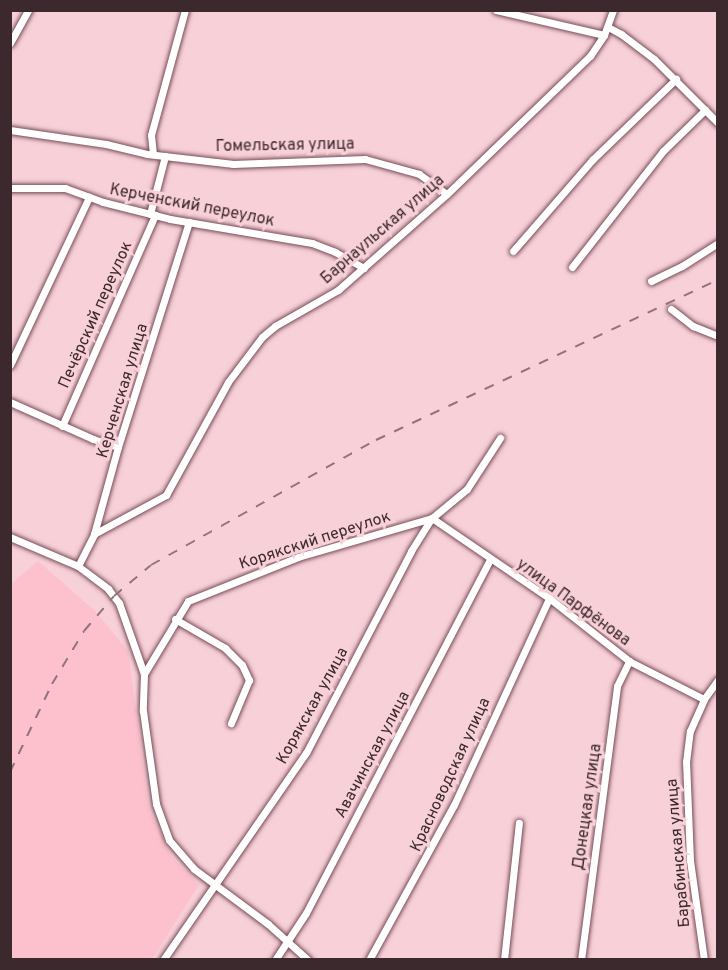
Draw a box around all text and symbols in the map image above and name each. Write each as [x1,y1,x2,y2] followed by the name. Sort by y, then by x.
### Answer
[215,135,355,157] street label: Гомельская улица
[317,171,449,289] street label: Барнаульская улица
[108,181,276,231] street label: Керченский переулок
[55,238,137,392] street label: Печёрский переулок
[93,321,153,461] street label: Керченская улица
[237,507,393,575] street label: Корякский переулок
[512,555,634,651] street label: улица Парфёнова
[273,644,353,768] street label: Корякская улица
[331,688,415,822] street label: Авачинская улица
[407,695,495,855] street label: Красноводская улица
[570,743,606,871] street label: Донецкая улица
[663,778,695,928] street label: Барабинская улица

